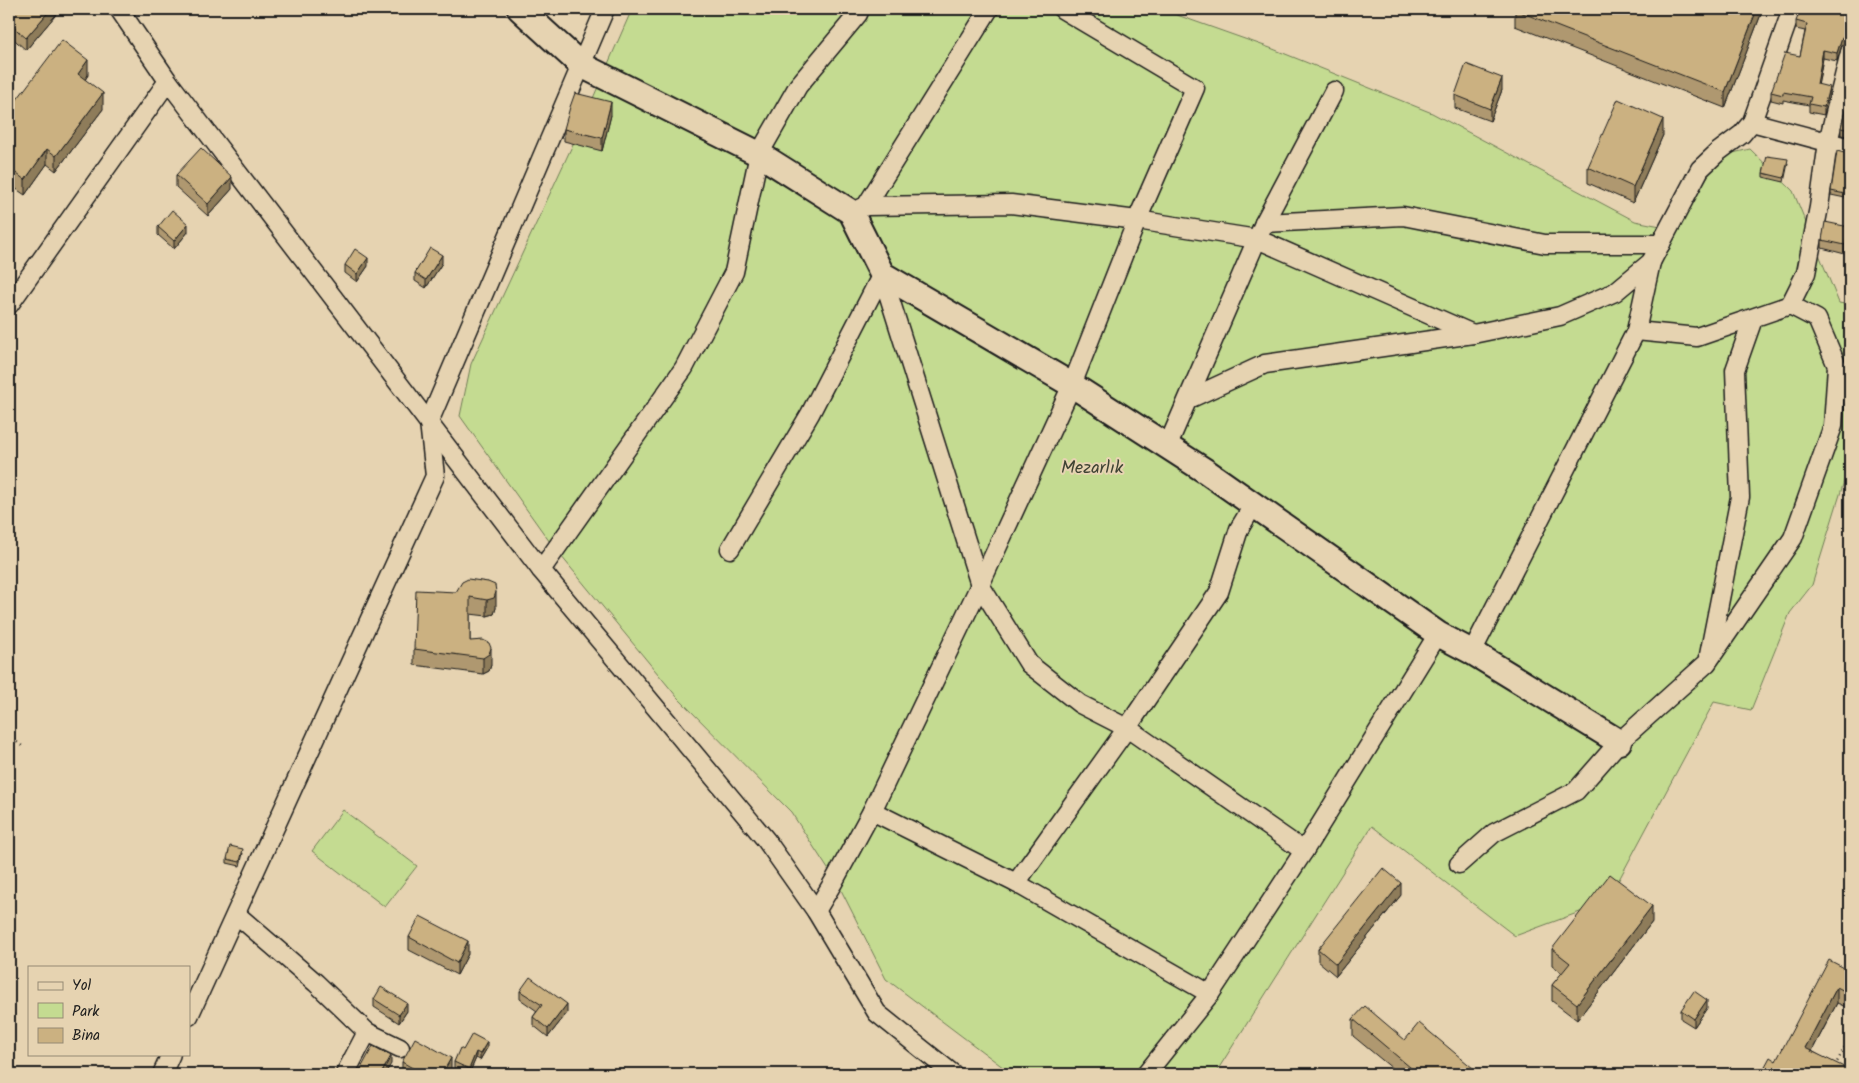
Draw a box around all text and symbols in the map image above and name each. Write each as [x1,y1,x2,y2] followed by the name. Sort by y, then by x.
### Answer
[1061,454,1124,483] park label: Mezarlık
[28,966,190,1056] legend
[72,974,91,998] text: Yol
[72,1000,100,1024] text: Park
[72,1024,100,1048] text: Bina

